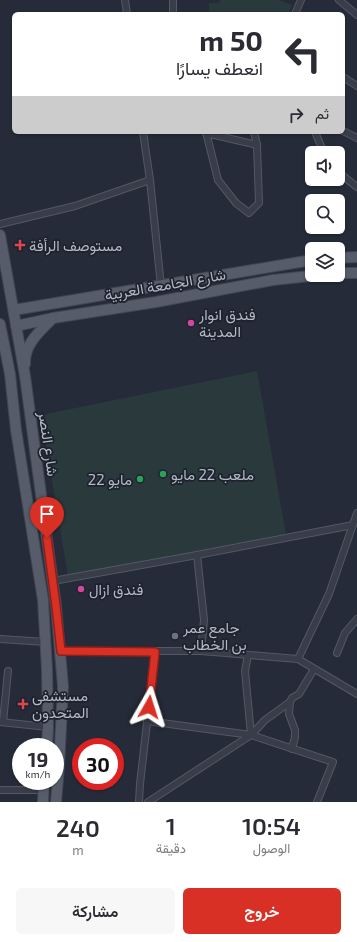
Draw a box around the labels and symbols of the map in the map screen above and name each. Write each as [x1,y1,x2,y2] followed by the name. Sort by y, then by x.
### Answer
[29,236,122,255] place label: مستوصف الرأفة
[14,239,26,251] marker: مستوصف الرأفة
[103,264,228,306] street label: شارع الجامعة العربية
[198,305,256,341] place label: فندق انوار المدينة
[186,318,196,328] marker: فندق انوار المدينة
[32,410,62,478] street label: شارع النصر
[171,465,254,484] place label: ملعب 22 مايو
[158,469,168,479] marker: ملعب 22 مايو
[88,470,132,489] place label: 22 مايو
[135,474,145,484] marker: 22 مايو
[30,497,64,538] pin
[89,580,143,599] place label: فندق ازال
[76,584,86,594] marker: فندق ازال
[182,618,247,655] place label: جامع عمر بن الخطاب
[170,631,180,641] marker: جامع عمر بن الخطاب
[32,686,89,722] place label: مستشفى المتحدون
[128,686,170,728] position arrow
[17,698,29,710] marker: مستشفى المتحدون
[72,738,124,790] speed limit sign: 30

